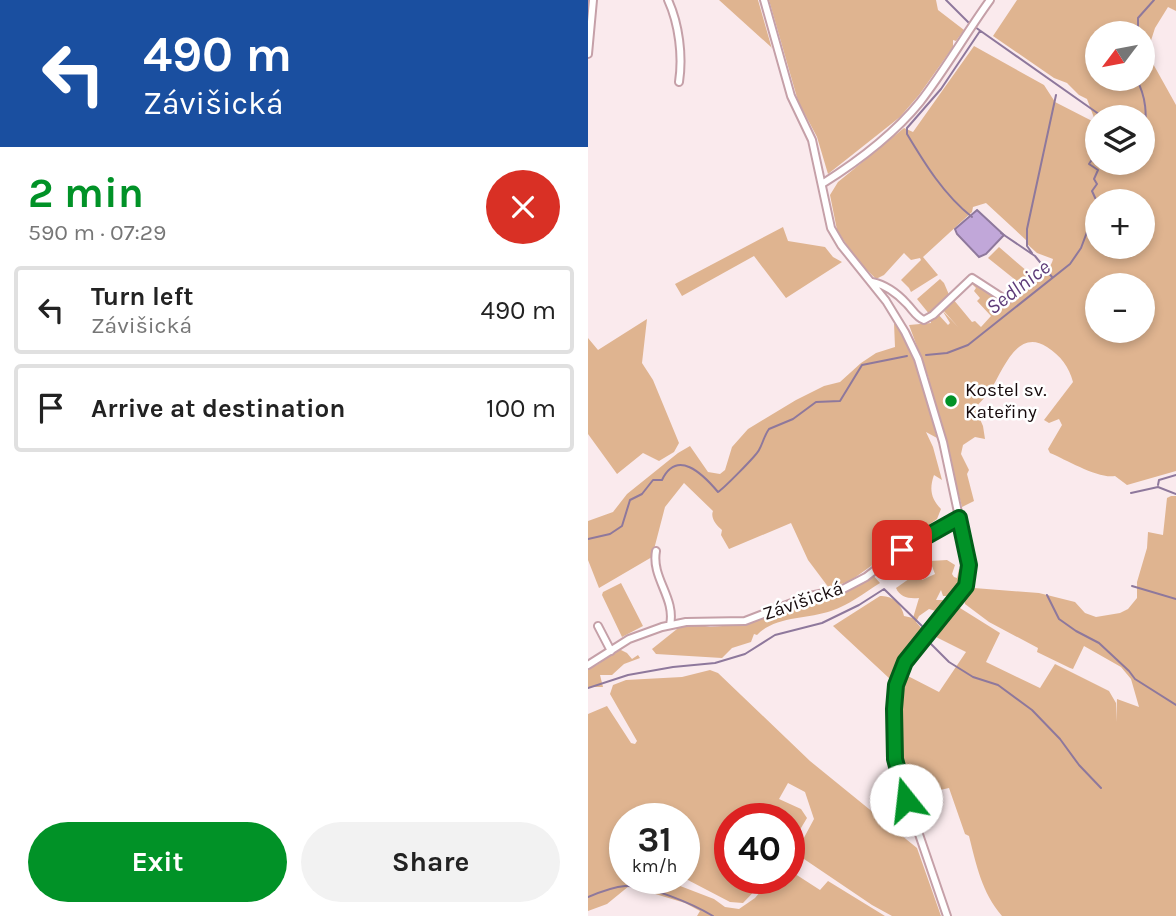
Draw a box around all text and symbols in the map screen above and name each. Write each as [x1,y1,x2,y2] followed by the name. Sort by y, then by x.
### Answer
[1085,21,1155,91] north arrow
[1085,21,1155,343] map controls
[143,26,292,83] text: 490 m
[28,28,119,119] icon: left
[143,85,284,122] text: Závišická
[1085,105,1155,175] button: layers
[28,168,144,218] text: 2 min
[486,170,560,244] button: close
[1085,189,1155,259] button: +
[28,219,166,246] text: 590 m · 07:29
[981,255,1055,319] water label: Sedlnice
[1085,273,1155,343] button: −
[91,281,193,312] text: Turn left
[32,291,70,329] icon: left
[480,295,556,326] text: 490 m
[91,312,192,339] text: Závišická
[965,379,1047,423] place label: Kostel sv. Kateřiny
[32,389,70,427] icon: arrive
[91,393,345,424] text: Arrive at destination
[486,393,556,424] text: 100 m
[943,393,959,409] marker: Kostel sv. Kateřiny
[872,520,932,580] pin
[883,531,921,569] icon: arrive
[760,577,846,625] street label: Závišická
[869,763,943,837] position arrow
[714,803,805,894] speed limit sign: 40
[637,819,672,860] text: 31
[28,822,287,902] button: Exit
[301,822,560,902] button: Share
[632,855,677,877] text: km/h

